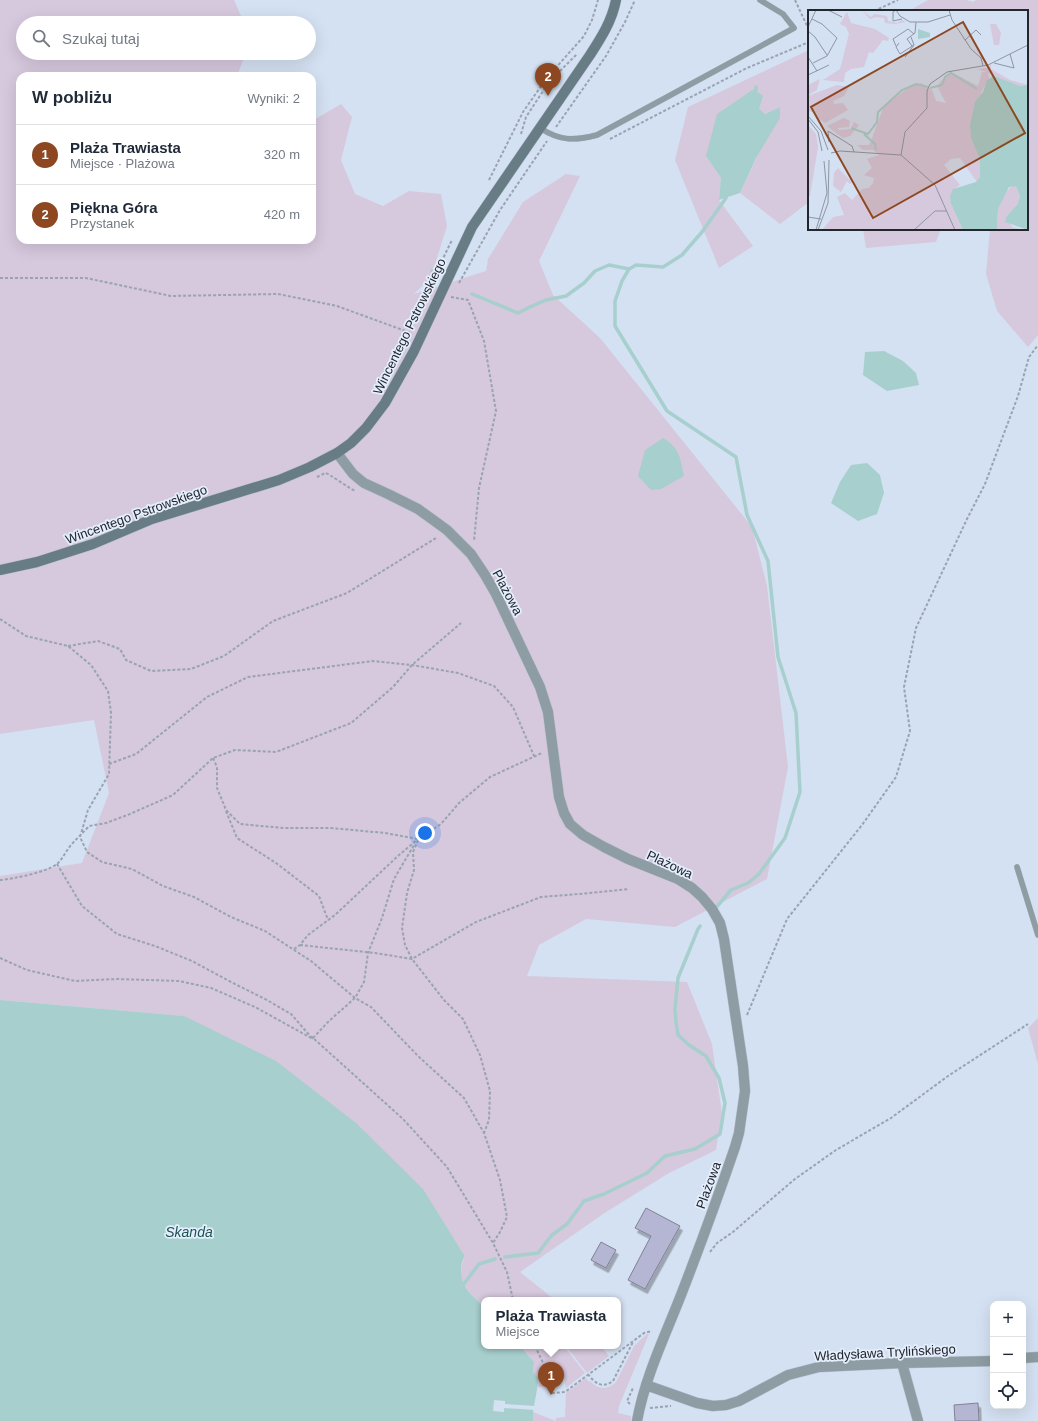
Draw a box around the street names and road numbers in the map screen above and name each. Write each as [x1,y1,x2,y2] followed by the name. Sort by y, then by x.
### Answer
[370,256,449,397] street label: Wincentego Pstrowskiego
[63,482,209,547] street label: Wincentego Pstrowskiego
[489,567,526,618] street label: Plażowa
[644,847,696,882] street label: Plażowa
[693,1159,724,1211] street label: Plażowa
[814,1341,956,1364] street label: Władysława Trylińskiego

